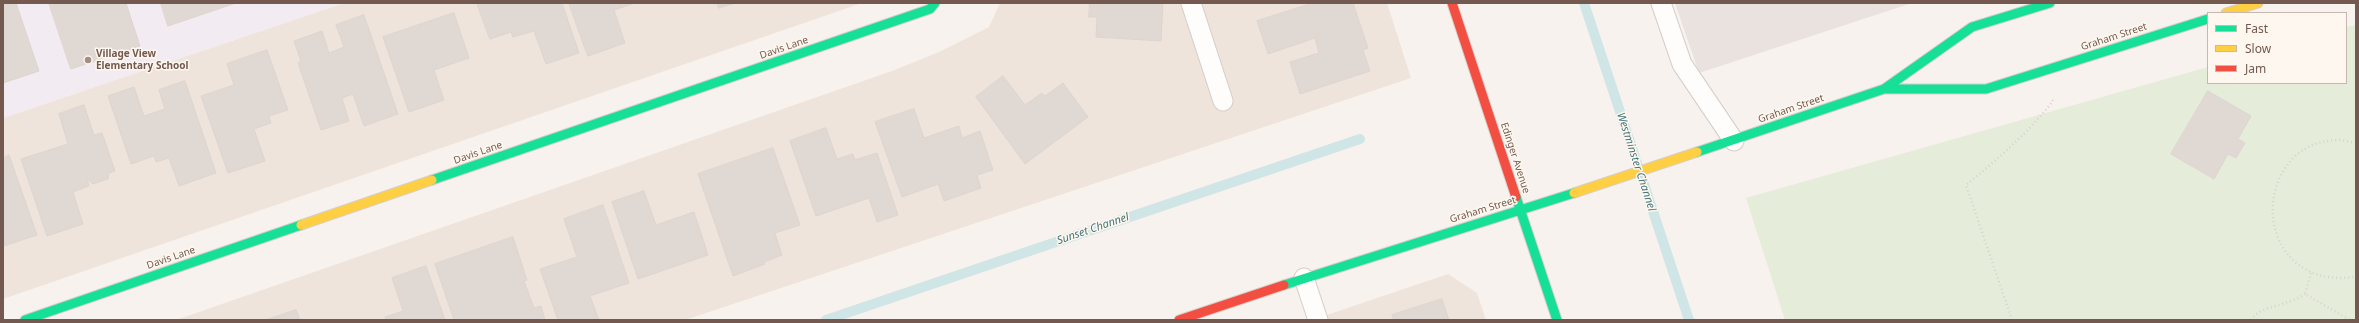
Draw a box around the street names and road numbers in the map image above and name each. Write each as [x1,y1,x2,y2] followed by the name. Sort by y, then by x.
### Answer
[2080,21,2148,53] street label: Graham Street
[758,34,810,62] street label: Davis Lane
[1757,92,1825,126] street label: Graham Street
[1498,121,1532,195] street label: Edinger Avenue
[452,139,504,167] street label: Davis Lane
[1449,194,1517,226] street label: Graham Street
[145,244,197,272] street label: Davis Lane

